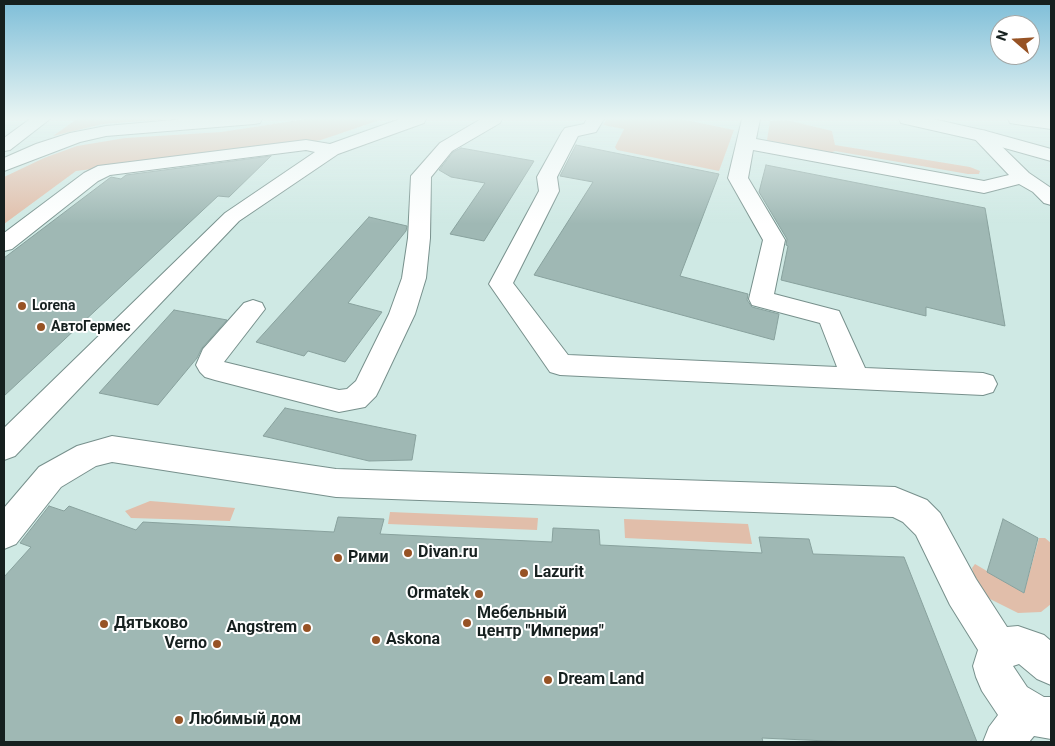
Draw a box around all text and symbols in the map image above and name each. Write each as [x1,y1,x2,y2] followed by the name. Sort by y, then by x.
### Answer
[990,15,1040,65] north arrow
[993,28,1011,43] text: N
[32,298,75,314] place label: Lorena
[16,300,28,312] marker: Lorena
[51,319,131,335] place label: АвтоГермес
[35,321,47,333] marker: АвтоГермес
[418,543,478,563] place label: Divan.ru
[402,547,414,559] marker: Divan.ru
[348,548,389,568] place label: Рими
[332,552,344,564] marker: Рими
[534,563,584,583] place label: Lazurit
[518,567,530,579] marker: Lazurit
[407,584,469,604] place label: Ormatek
[473,588,485,600] marker: Ormatek
[477,604,604,642] place label: Мебельный центр "Империя"
[114,614,188,634] place label: Дятьково
[461,617,473,629] marker: Мебельный центр "Империя"
[98,618,110,630] marker: Дятьково
[227,618,297,638] place label: Angstrem
[301,622,313,634] marker: Angstrem
[386,630,440,650] place label: Askona
[164,634,207,654] place label: Verno
[370,634,382,646] marker: Askona
[211,638,223,650] marker: Verno
[558,670,644,690] place label: Dream Land
[542,674,554,686] marker: Dream Land
[189,710,301,730] place label: Любимый дом
[173,714,185,726] marker: Любимый дом

